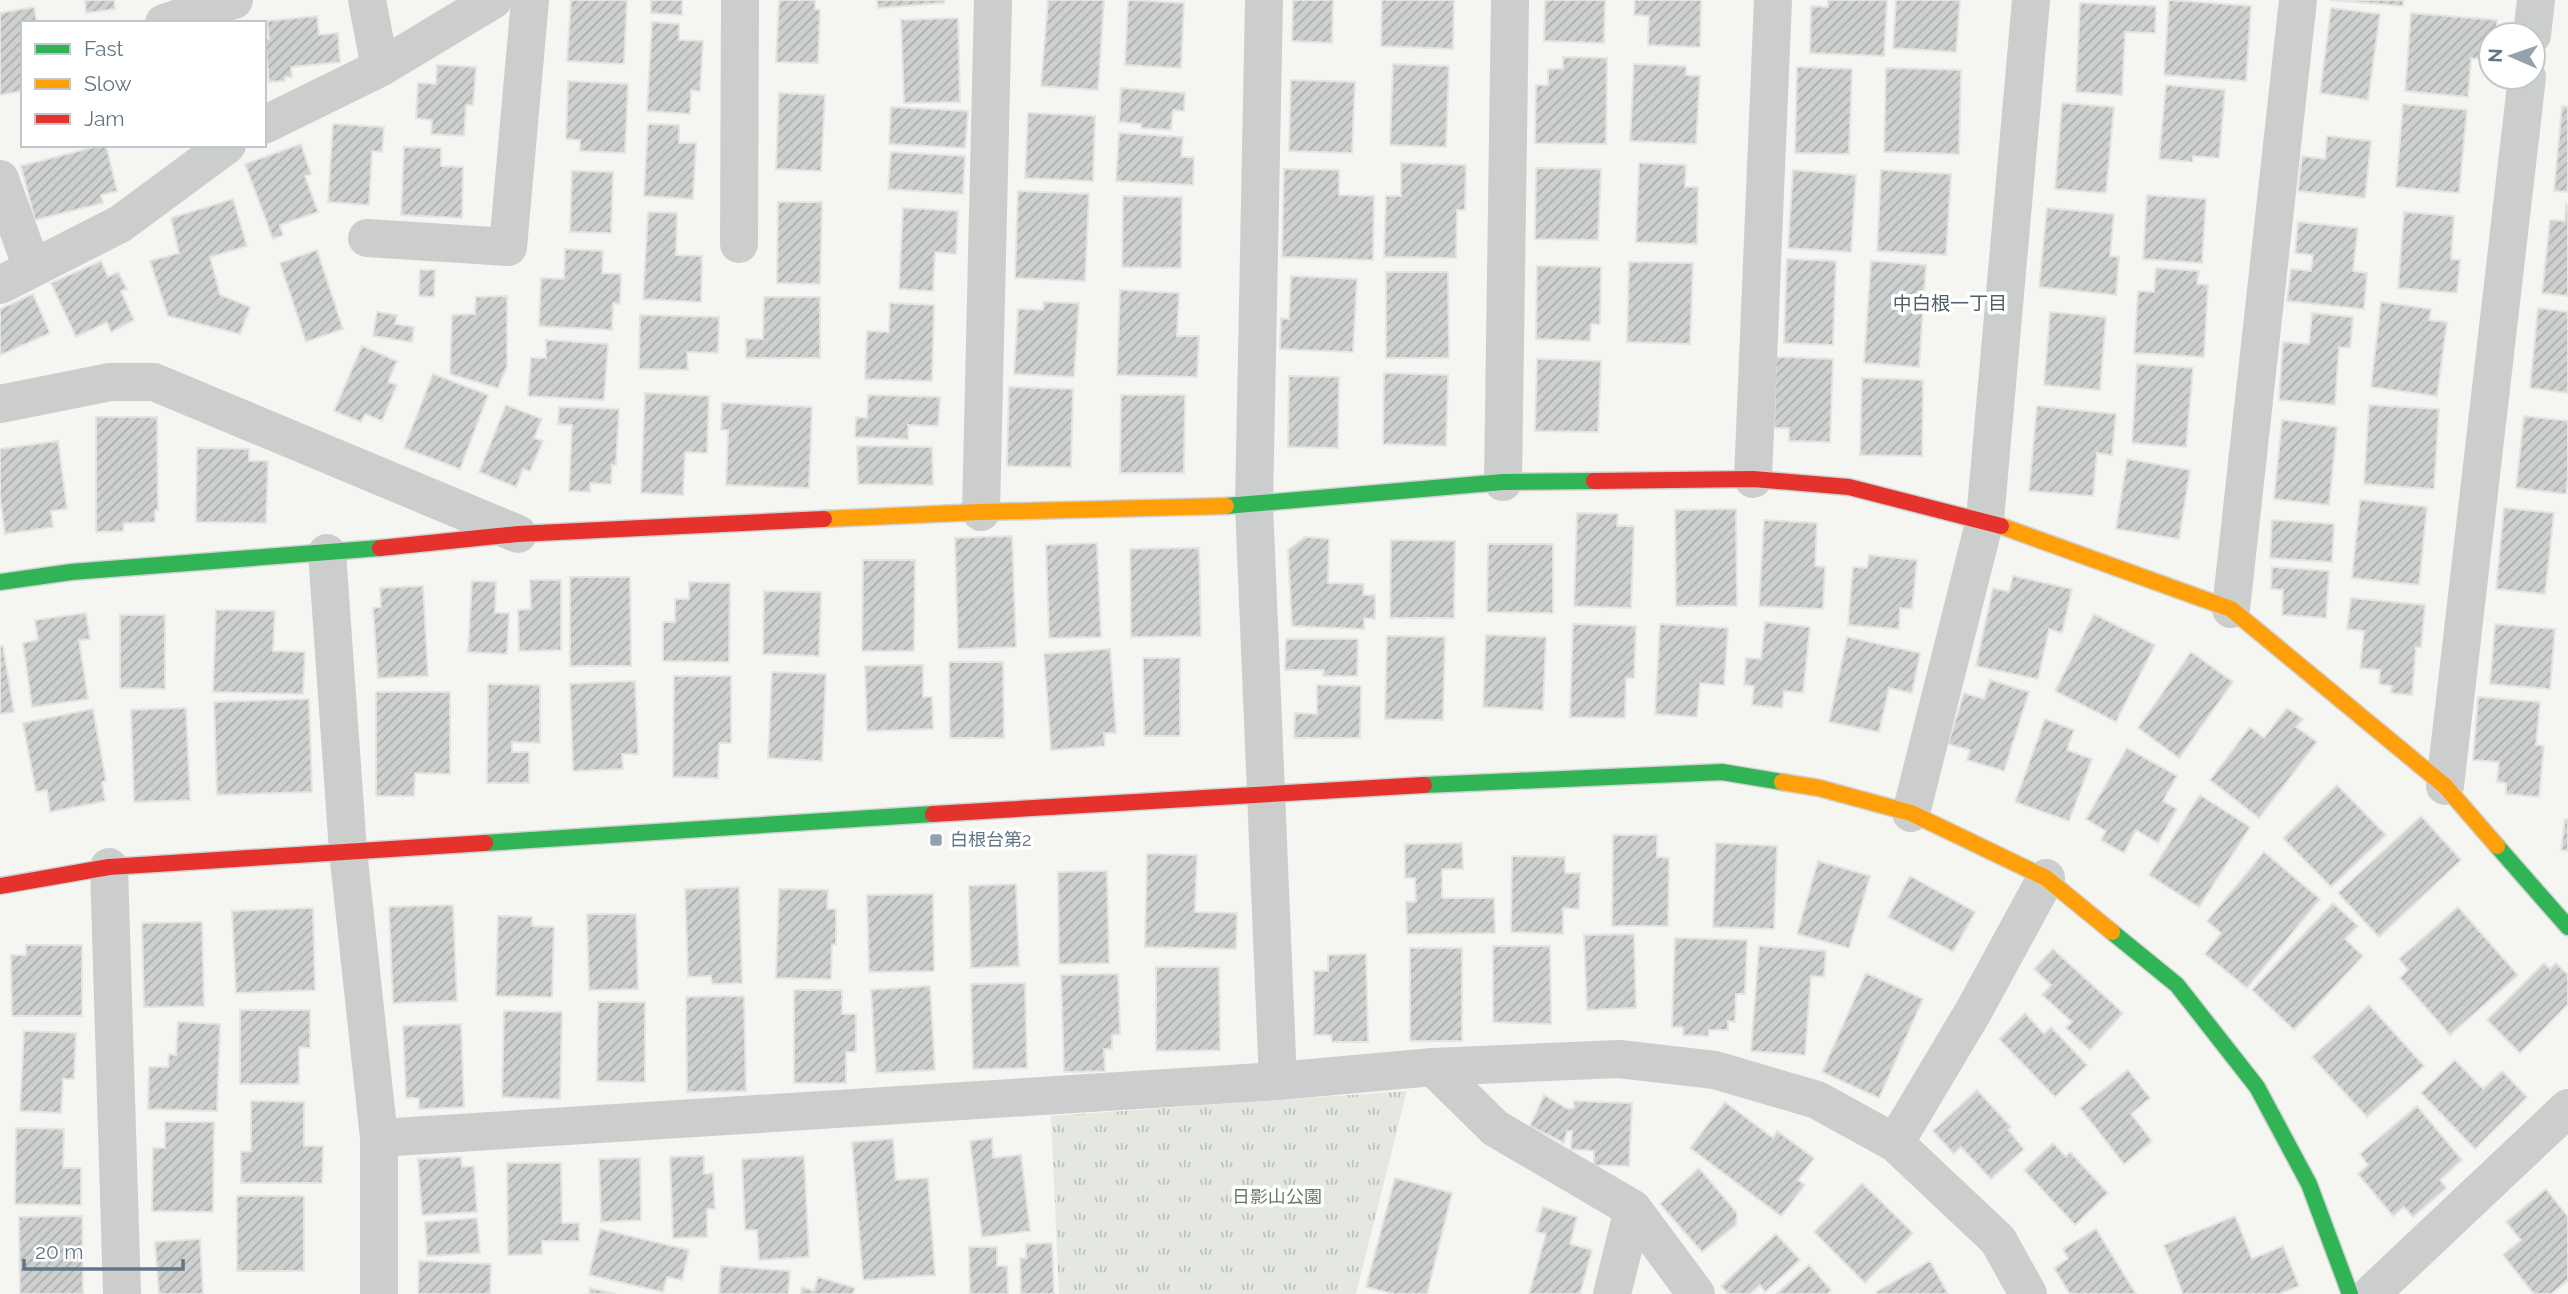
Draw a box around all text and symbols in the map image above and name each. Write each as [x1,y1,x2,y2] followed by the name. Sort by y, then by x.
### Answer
[21,21,266,147] legend
[2477,21,2547,91] north arrow
[84,36,124,61] text: Fast
[2484,48,2506,63] text: N
[84,71,132,96] text: Slow
[84,106,125,131] text: Jam
[1893,292,2007,314] district label: 中白根一丁目
[950,829,1031,850] place label: 白根台第2
[928,832,944,848] marker: 白根台第2
[1232,1186,1322,1207] park label: 日影山公園
[24,1228,184,1272] scale bar
[35,1239,83,1264] text: 20 m

